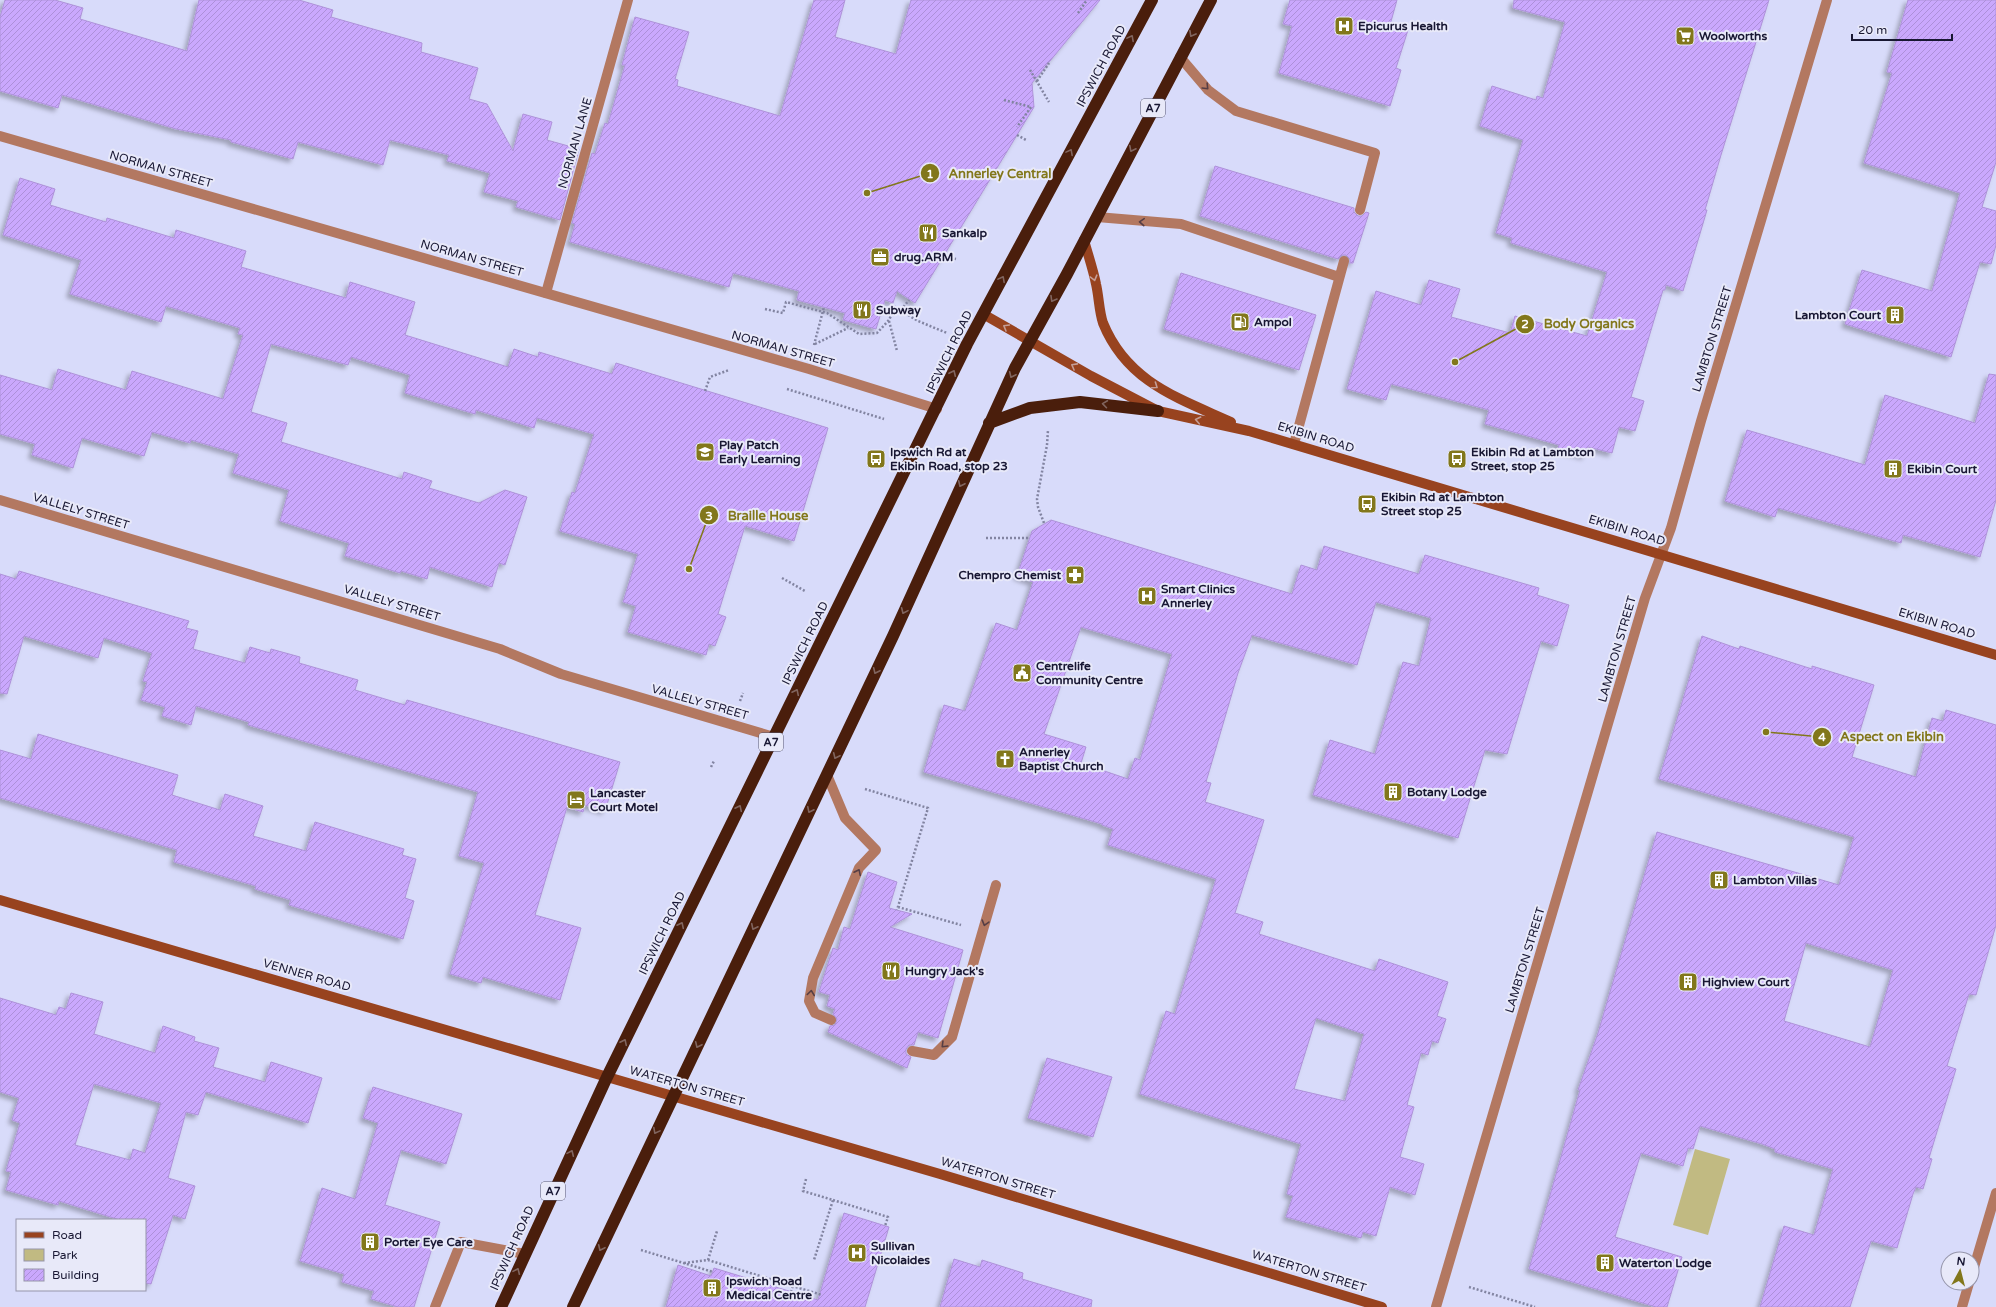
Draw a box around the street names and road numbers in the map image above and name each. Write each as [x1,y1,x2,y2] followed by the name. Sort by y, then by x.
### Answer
[1073,23,1129,109] street label: IPSWICH ROAD
[555,96,595,190] street label: NORMAN LANE
[1141,99,1165,117] road number: A7
[108,148,215,191] street label: NORMAN STREET
[419,237,526,280] street label: NORMAN STREET
[1689,284,1735,394] street label: LAMBTON STREET
[923,308,975,396] street label: IPSWICH ROAD
[730,328,837,371] street label: NORMAN STREET
[1276,419,1356,455] street label: EKIBIN ROAD
[31,490,132,533] street label: VALLELY STREET
[1587,512,1667,548] street label: EKIBIN ROAD
[342,582,443,625] street label: VALLELY STREET
[1595,594,1639,704] street label: LAMBTON STREET
[779,599,831,687] street label: IPSWICH ROAD
[1897,605,1977,641] street label: EKIBIN ROAD
[650,681,751,723] street label: VALLELY STREET
[759,733,783,751] road number: A7
[636,889,688,977] street label: IPSWICH ROAD
[1502,905,1548,1015] street label: LAMBTON STREET
[261,956,353,994] street label: VENNER ROAD
[628,1063,747,1109] street label: WATERTON STREET
[939,1154,1058,1202] street label: WATERTON STREET
[541,1182,565,1200] road number: A7
[487,1204,537,1292] street label: IPSWICH ROAD
[1250,1247,1369,1295] street label: WATERTON STREET

